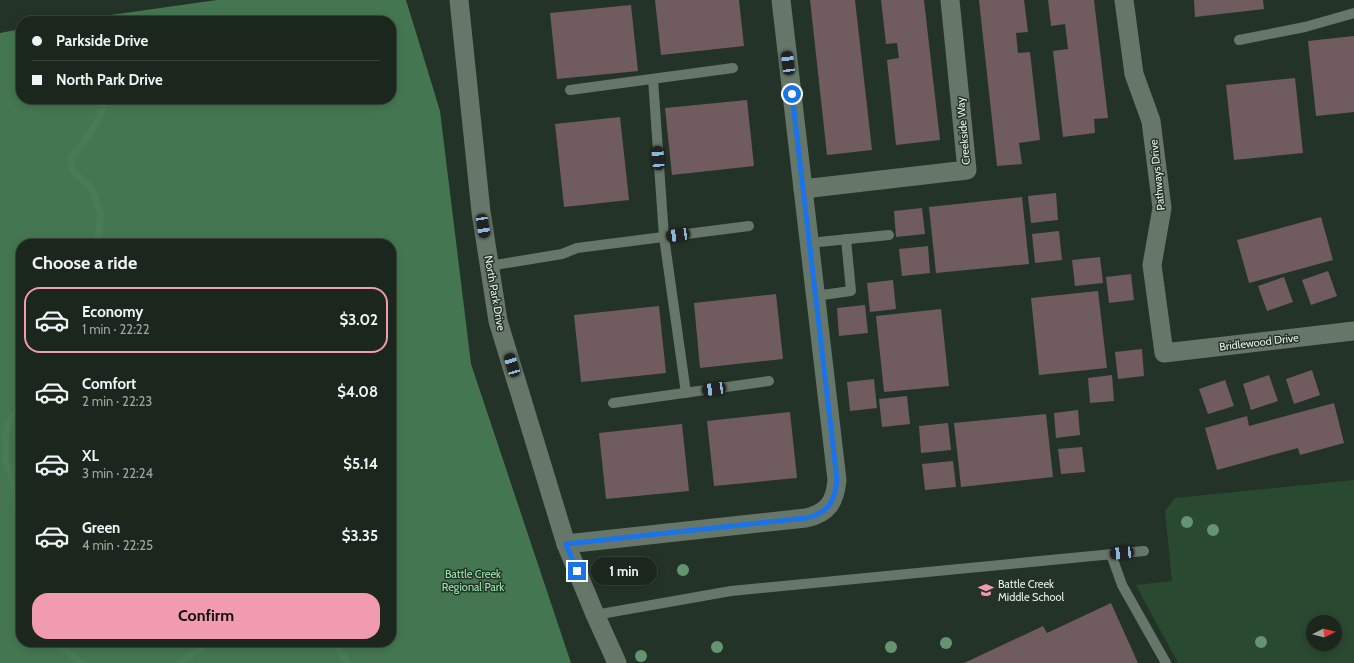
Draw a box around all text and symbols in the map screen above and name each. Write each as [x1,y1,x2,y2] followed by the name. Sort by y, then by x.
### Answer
[56,32,148,50] text: Parkside Drive
[781,50,795,76] car
[56,71,163,89] text: North Park Drive
[783,85,801,103] route start
[953,96,973,165] street label: Creekside Way
[1146,139,1168,211] street label: Pathways Drive
[651,146,665,170] car
[475,213,491,239] car
[665,227,691,243] car
[32,252,137,274] text: Choose a ride
[481,254,509,332] street label: North Park Drive
[34,302,70,338] icon: car
[82,303,143,321] text: Economy
[339,311,378,329] text: $3.02
[82,321,149,337] text: 1 min · 22:22
[1219,330,1300,354] street label: Bridlewood Drive
[503,352,521,378] car
[34,374,70,410] icon: car
[82,375,136,393] text: Comfort
[701,381,727,397] car
[337,383,378,401] text: $4.08
[82,393,152,409] text: 2 min · 22:23
[34,446,70,482] icon: car
[82,447,99,465] text: XL
[343,455,378,473] text: $5.14
[82,465,153,481] text: 3 min · 22:24
[34,518,70,554] icon: car
[82,519,120,537] text: Green
[342,527,378,545] text: $3.35
[82,537,153,553] text: 4 min · 22:25
[1110,546,1134,560] car
[591,557,657,585] callout: 1 min
[568,562,586,580] route end
[609,563,639,579] text: 1 min
[442,567,504,594] park label: Battle Creek Regional Park
[998,577,1064,604] place label: Battle Creek Middle School
[977,581,995,599] school or university icon: Battle Creek Middle School
[32,593,380,639] button: Confirm
[1306,615,1342,651] north arrow
[1306,615,1342,651] map controls

